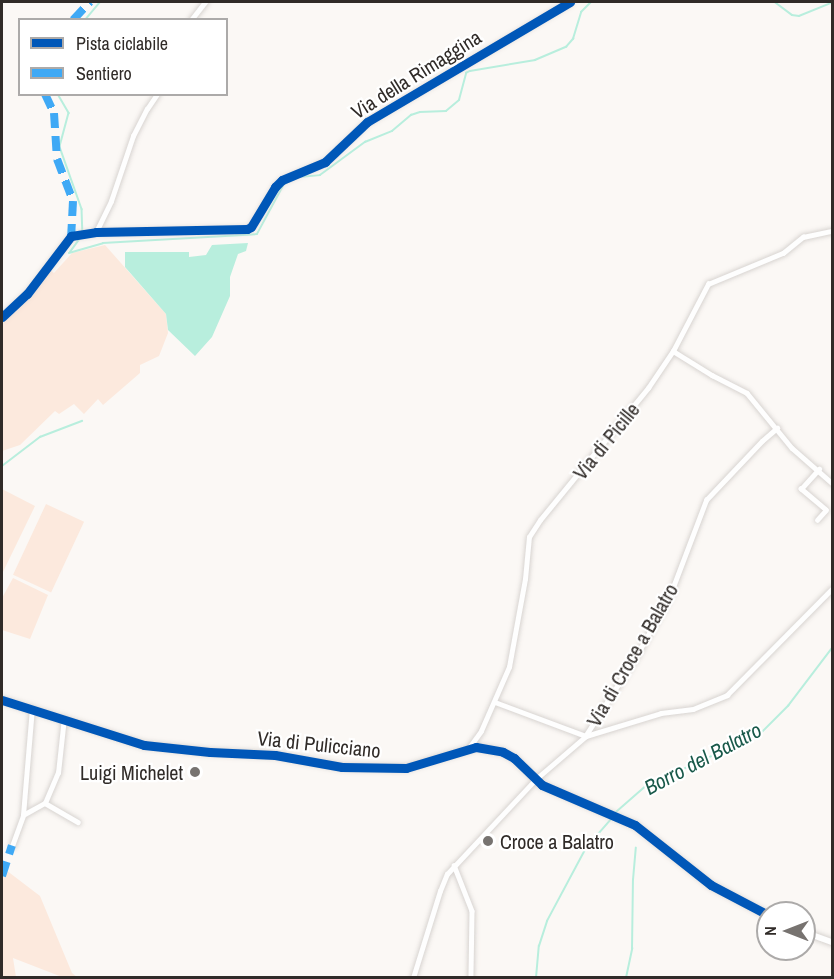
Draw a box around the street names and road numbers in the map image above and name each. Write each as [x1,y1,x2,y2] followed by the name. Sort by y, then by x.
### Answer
[347,25,485,123] street label: Via della Rimaggina
[568,398,644,484] street label: Via di Picille
[581,579,683,731] street label: Via di Croce a Balatro
[256,726,382,762] street label: Via di Pulicciano

